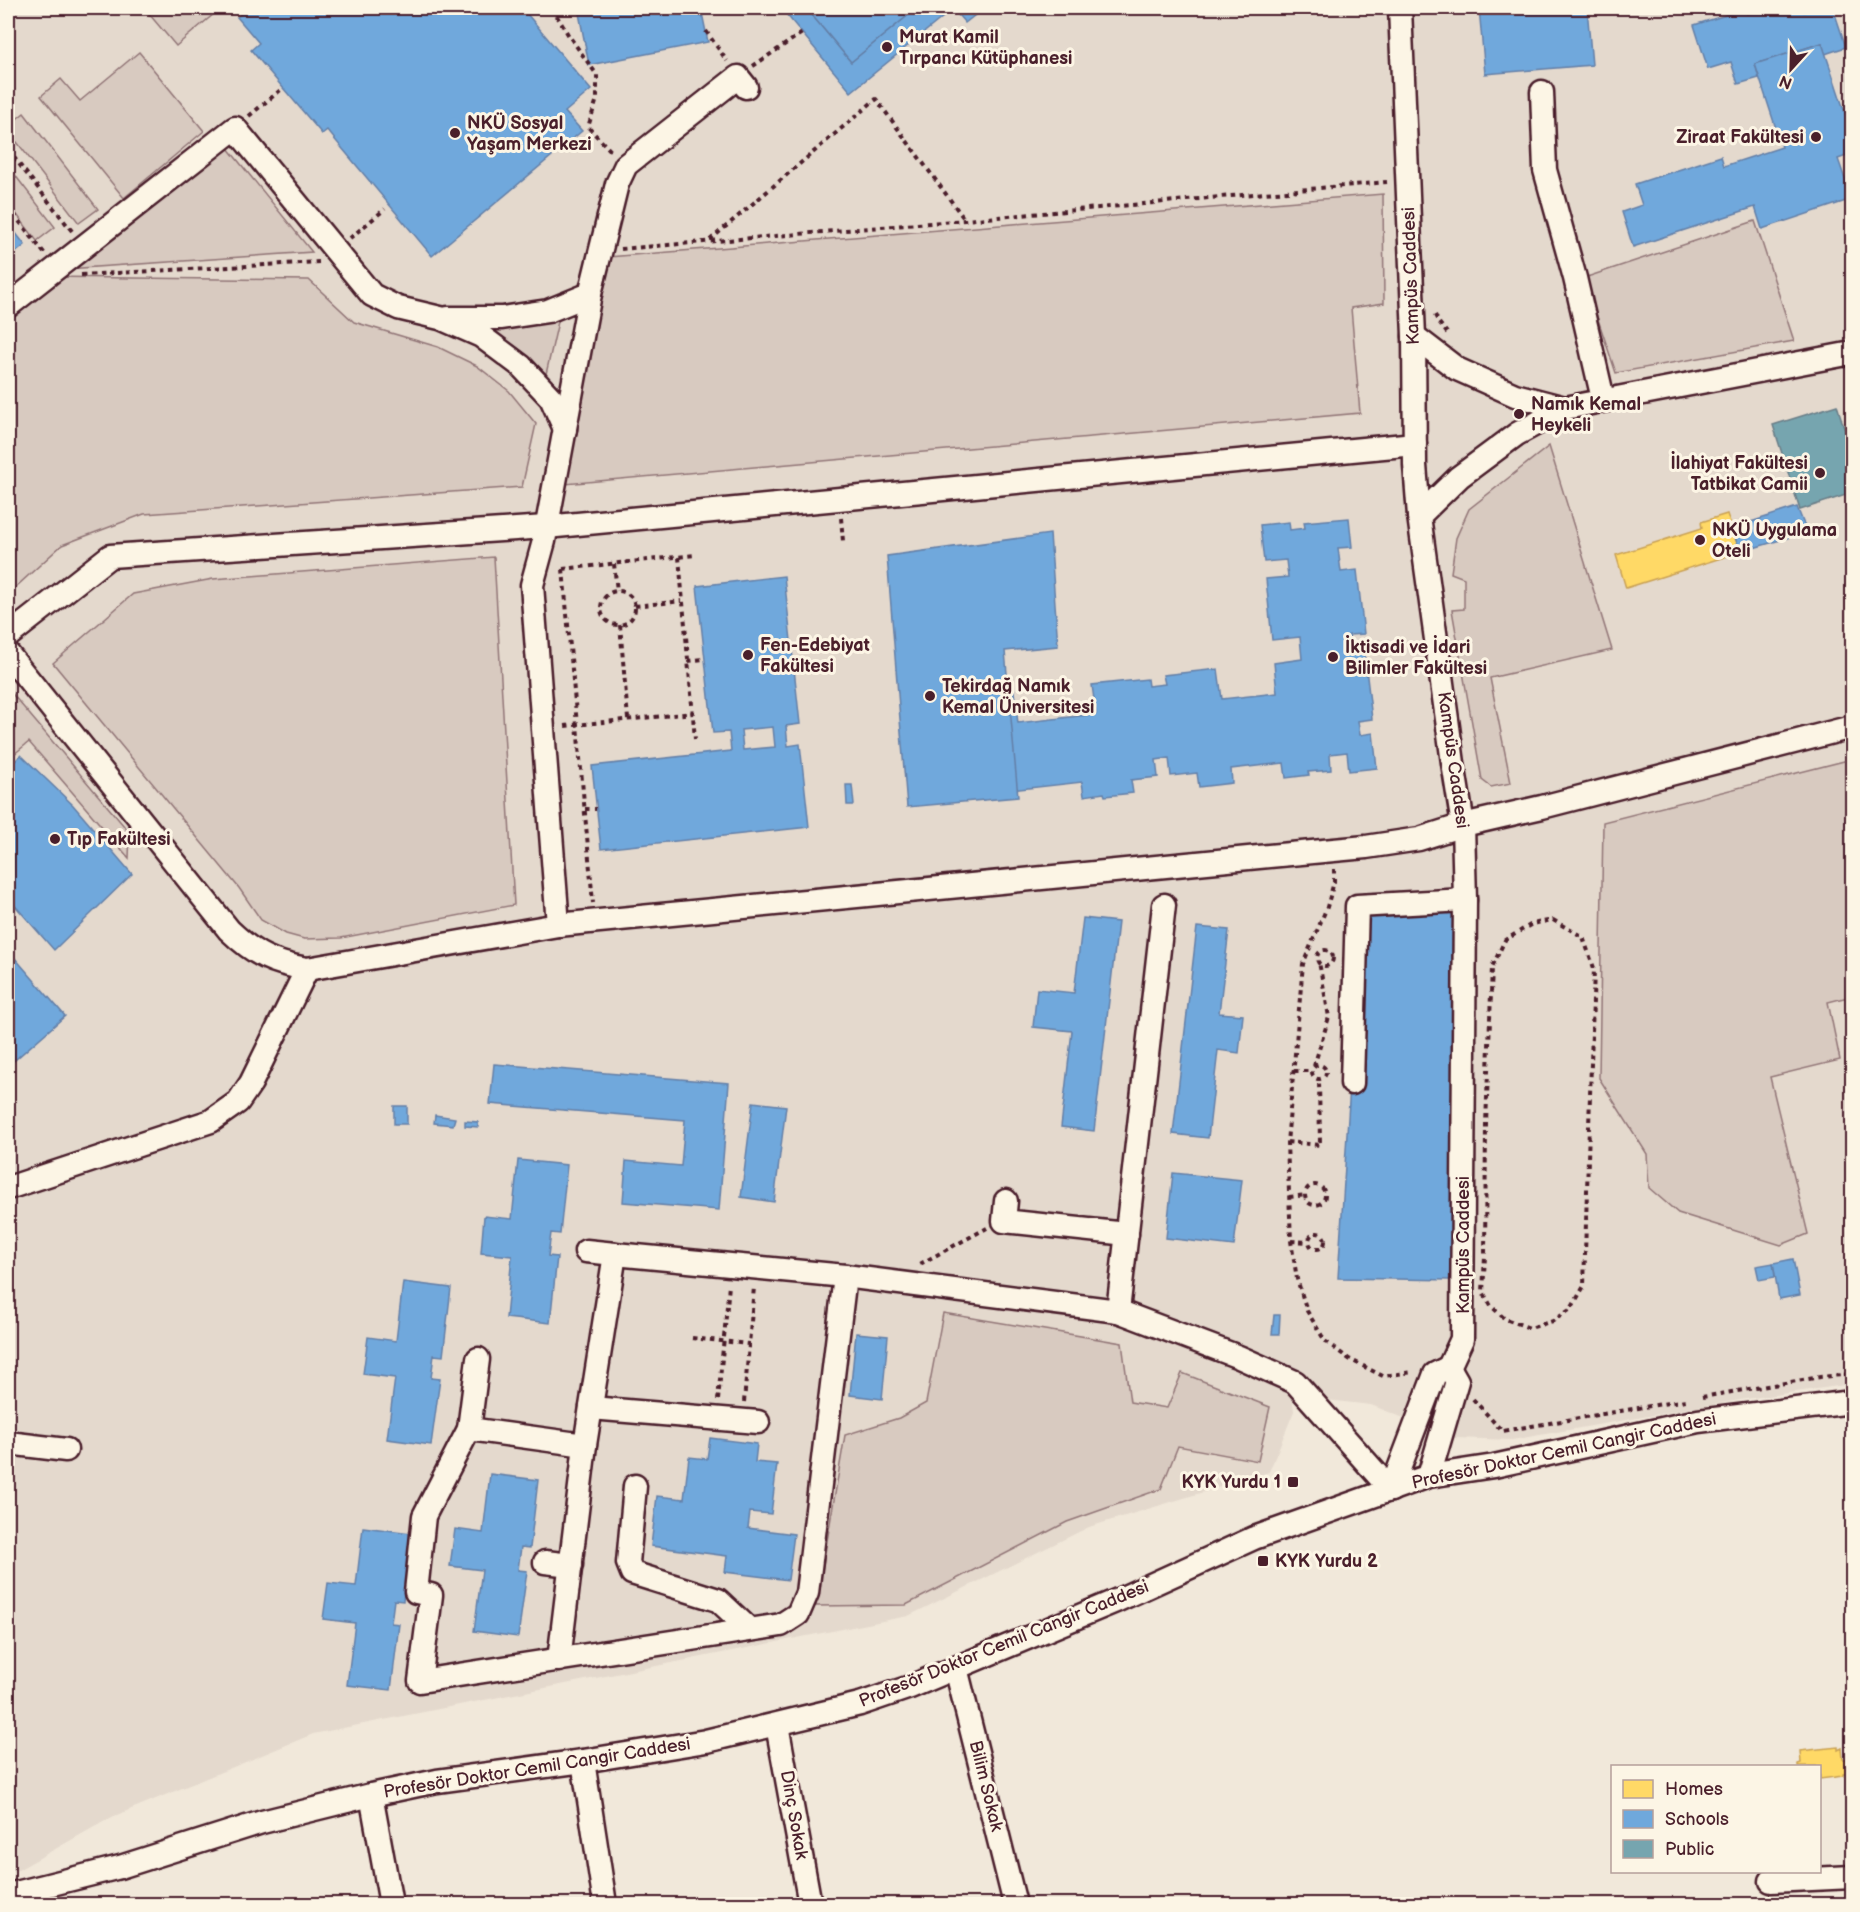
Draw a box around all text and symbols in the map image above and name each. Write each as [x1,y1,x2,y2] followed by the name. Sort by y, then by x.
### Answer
[899,27,1073,69] place label: Murat Kamil Tırpancı Kütüphanesi
[1761,39,1821,99] north arrow
[880,40,894,54] marker: Murat Kamil Tırpancı Kütüphanesi
[1777,70,1795,93] text: N
[467,112,592,155] place label: NKÜ Sosyal Yaşam Merkezi
[448,126,462,140] marker: NKÜ Sosyal Yaşam Merkezi
[1676,127,1804,148] place label: Ziraat Fakültesi
[1809,130,1823,144] marker: Ziraat Fakültesi
[1398,207,1424,345] street label: Kampüs Caddesi
[1531,394,1641,436] place label: Namık Kemal Heykeli
[1512,407,1526,421] marker: Namık Kemal Heykeli
[1671,450,1808,495] place label: İlahiyat Fakültesi Tatbikat Camii
[1813,466,1827,480] marker: İlahiyat Fakültesi Tatbikat Camii
[1712,519,1837,562] place label: NKÜ Uygulama Oteli
[1693,533,1707,547] marker: NKÜ Uygulama Oteli
[1345,634,1487,679] place label: İktisadi ve İdari Bilimler Fakültesi
[760,635,870,677] place label: Fen-Edebiyat Fakültesi
[741,648,755,662] marker: Fen-Edebiyat Fakültesi
[1326,650,1340,664] marker: İktisadi ve İdari Bilimler Fakültesi
[942,676,1095,718] place label: Tekirdağ Namık Kemal Üniversitesi
[923,689,937,703] marker: Tekirdağ Namık Kemal Üniversitesi
[1433,690,1473,830] street label: Kampüs Caddesi
[67,829,171,850] place label: Tıp Fakültesi
[48,832,62,846] marker: Tıp Fakültesi
[1453,1176,1474,1314] street label: Kampüs Caddesi
[1410,1408,1718,1494] street label: Profesör Doktor Cemil Cangir Caddesi
[1181,1472,1281,1493] place label: KYK Yurdu 1
[1286,1475,1300,1489] marker: KYK Yurdu 1
[1275,1551,1378,1572] place label: KYK Yurdu 2
[1256,1554,1270,1568] marker: KYK Yurdu 2
[856,1576,1152,1712] street label: Profesör Doktor Cemil Cangir Caddesi
[382,1733,692,1803] street label: Profesör Doktor Cemil Cangir Caddesi
[965,1738,1007,1834] street label: Bilim Sokak
[1611,1765,1821,1873] legend
[776,1769,812,1861] street label: Dinç Sokak
[1665,1779,1723,1800] text: Homes
[1665,1809,1729,1830] text: Schools
[1665,1839,1714,1860] text: Public

